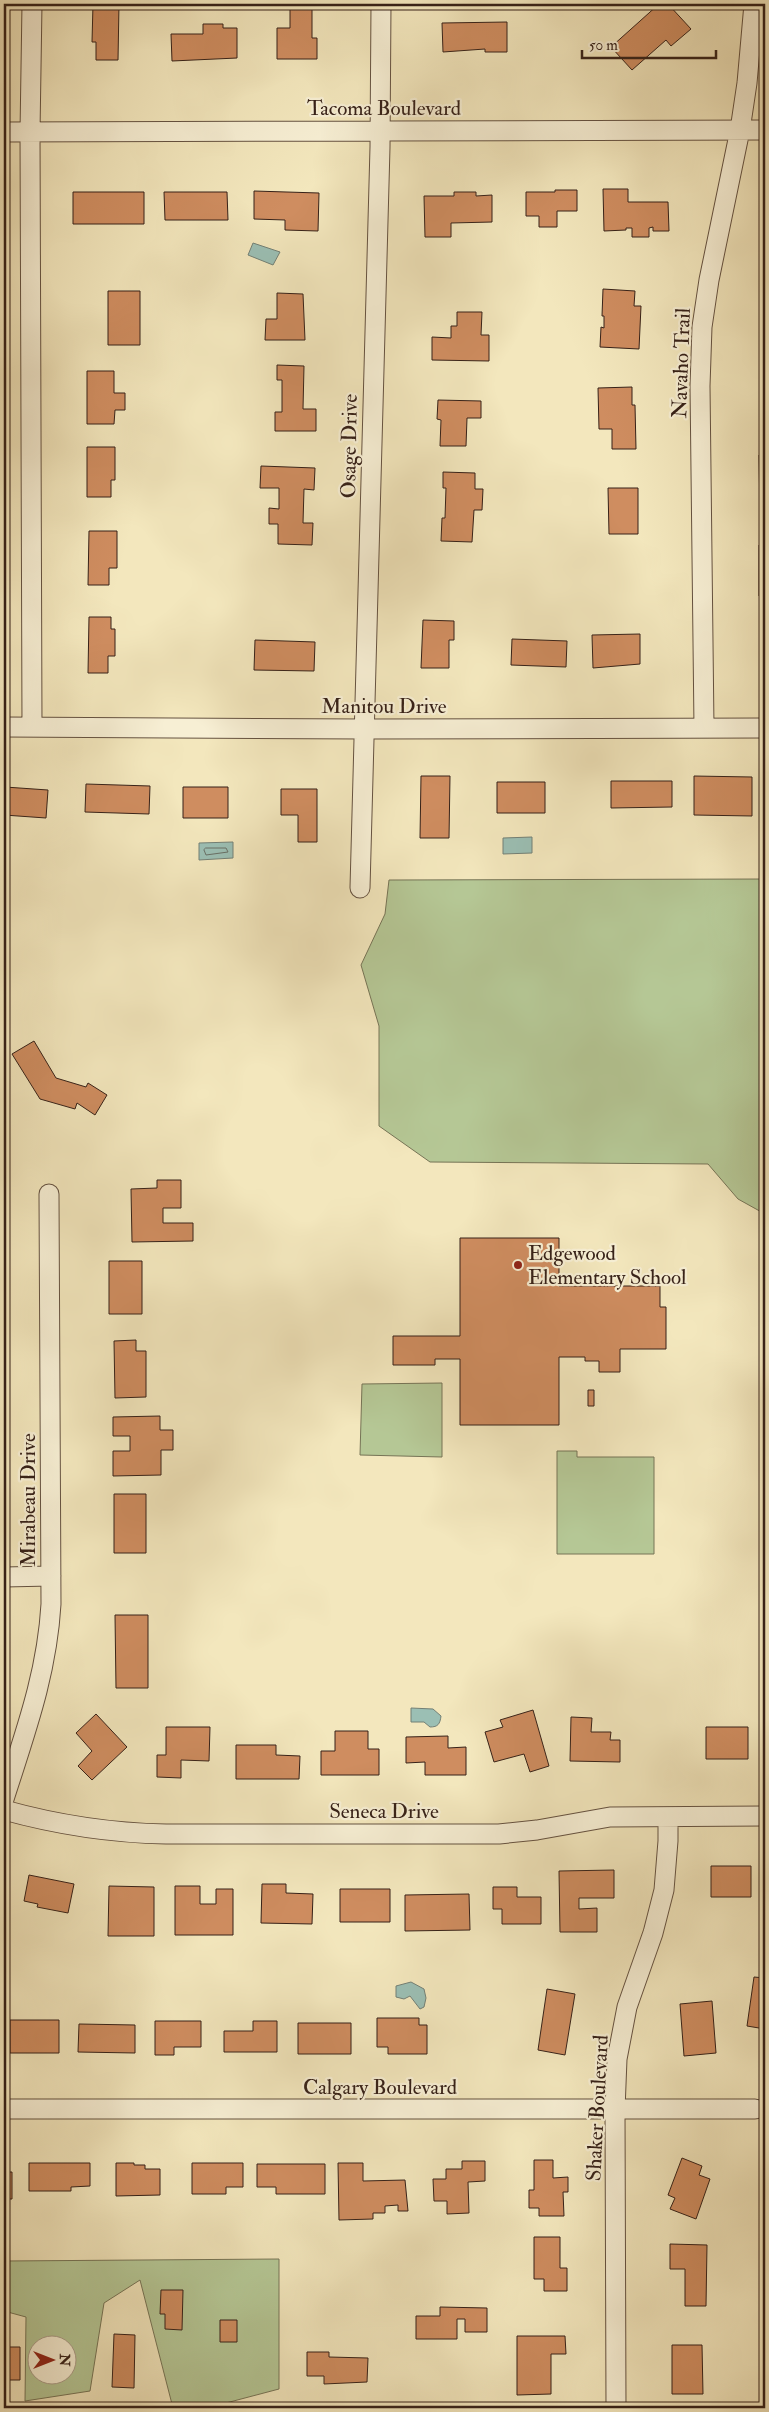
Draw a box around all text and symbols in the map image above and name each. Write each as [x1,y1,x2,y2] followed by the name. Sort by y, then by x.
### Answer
[582,28,715,60] scale bar
[589,36,618,55] text: 50 m
[307,95,462,122] street label: Tacoma Boulevard
[666,307,697,419] street label: Navaho Trail
[335,393,364,499] street label: Osage Drive
[321,693,447,720] street label: Manitou Drive
[528,1240,687,1291] place label: Edgewood Elementary School
[512,1259,524,1271] marker: Edgewood Elementary School
[15,1433,42,1567] street label: Mirabeau Drive
[329,1798,439,1825] street label: Seneca Drive
[580,2034,615,2182] street label: Shaker Boulevard
[303,2074,458,2101] street label: Calgary Boulevard
[28,2334,78,2384] north arrow
[56,2353,73,2367] text: N

